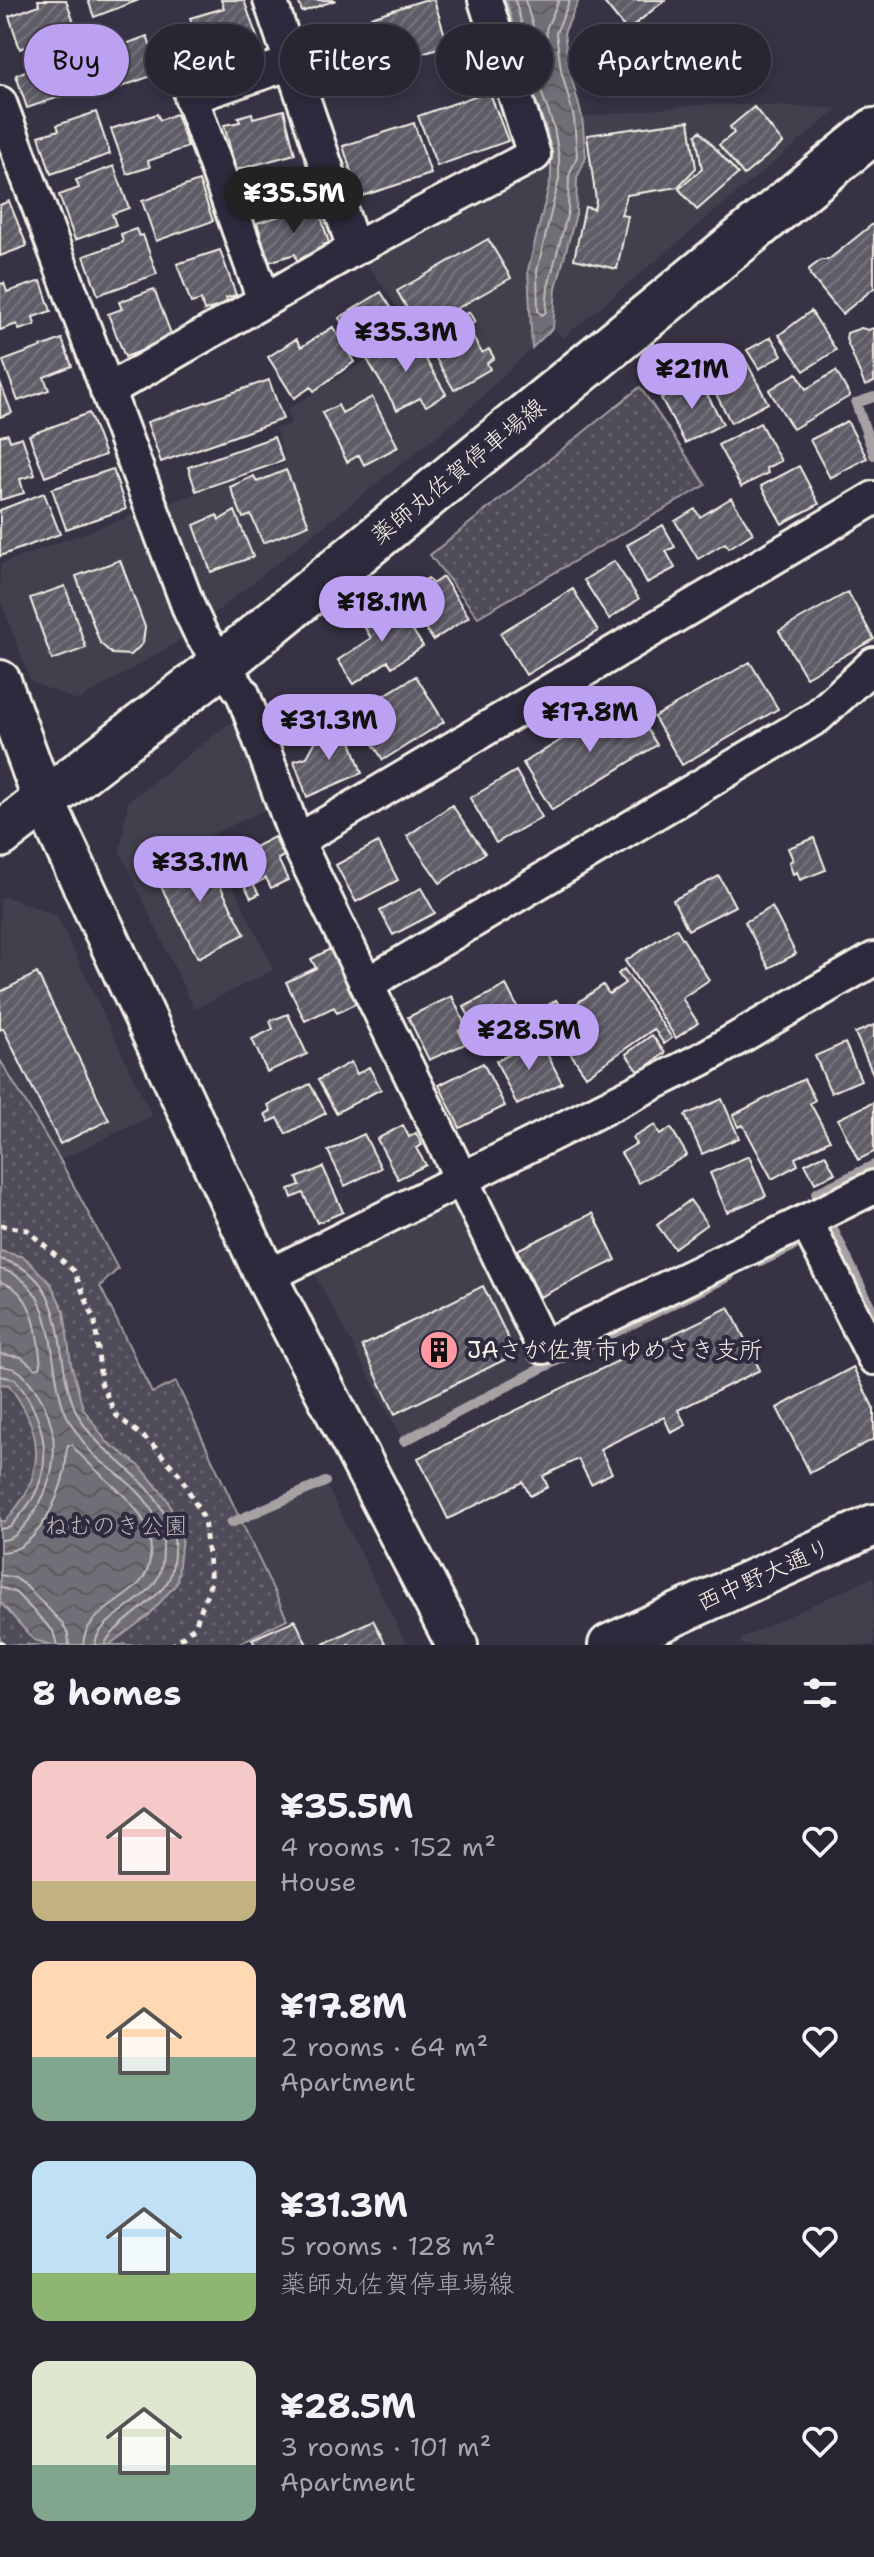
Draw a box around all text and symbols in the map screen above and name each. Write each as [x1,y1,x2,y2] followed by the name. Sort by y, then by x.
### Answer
[24,24,129,96] chip: Buy
[145,24,264,96] chip: Rent
[280,24,420,96] chip: Filters
[436,24,553,96] chip: New
[569,24,771,96] chip: Apartment
[229,167,359,235] pin: ¥35.5M
[243,175,345,210] text: ¥35.5M
[341,306,471,374] pin: ¥35.3M
[354,314,458,349] text: ¥35.3M
[645,343,739,411] pin: ¥21M
[655,351,729,386] text: ¥21M
[364,391,552,551] street label: 薬師丸佐賀停車場線
[317,576,447,644] pin: ¥18.1M
[337,584,427,619] text: ¥18.1M
[525,686,655,754] pin: ¥17.8M
[264,694,394,762] pin: ¥31.3M
[541,694,639,729] text: ¥17.8M
[280,702,378,737] text: ¥31.3M
[135,836,265,904] pin: ¥33.1M
[152,844,248,879] text: ¥33.1M
[464,1004,594,1072] pin: ¥28.5M
[477,1012,581,1047] text: ¥28.5M
[418,1329,460,1371] building icon: JAさが佐賀市ゆめさき支所
[467,1334,763,1366] place label: JAさが佐賀市ゆめさき支所
[44,1510,188,1542] park label: ねむのき公園
[692,1531,836,1619] street label: 西中野大通り
[32,1670,181,1716] text: 8 homes
[798,1671,842,1715] icon: filters
[280,1783,413,1829] text: ¥35.5M
[96,1793,192,1889] icon: home
[798,1819,842,1863] icon: heart
[280,1829,496,1864] text: 4 rooms · 152 m²
[280,1864,356,1899] text: House
[280,1983,407,2029] text: ¥17.8M
[96,1993,192,2089] icon: home
[798,2019,842,2063] icon: heart
[280,2029,488,2064] text: 2 rooms · 64 m²
[280,2064,416,2099] text: Apartment
[280,2182,408,2228] text: ¥31.3M
[96,2193,192,2289] icon: home
[798,2219,842,2263] icon: heart
[280,2228,496,2263] text: 5 rooms · 128 m²
[280,2266,514,2301] text: 薬師丸佐賀停車場線
[280,2383,416,2429] text: ¥28.5M
[96,2393,192,2489] icon: home
[798,2419,842,2463] icon: heart
[280,2429,491,2464] text: 3 rooms · 101 m²
[280,2464,416,2499] text: Apartment

